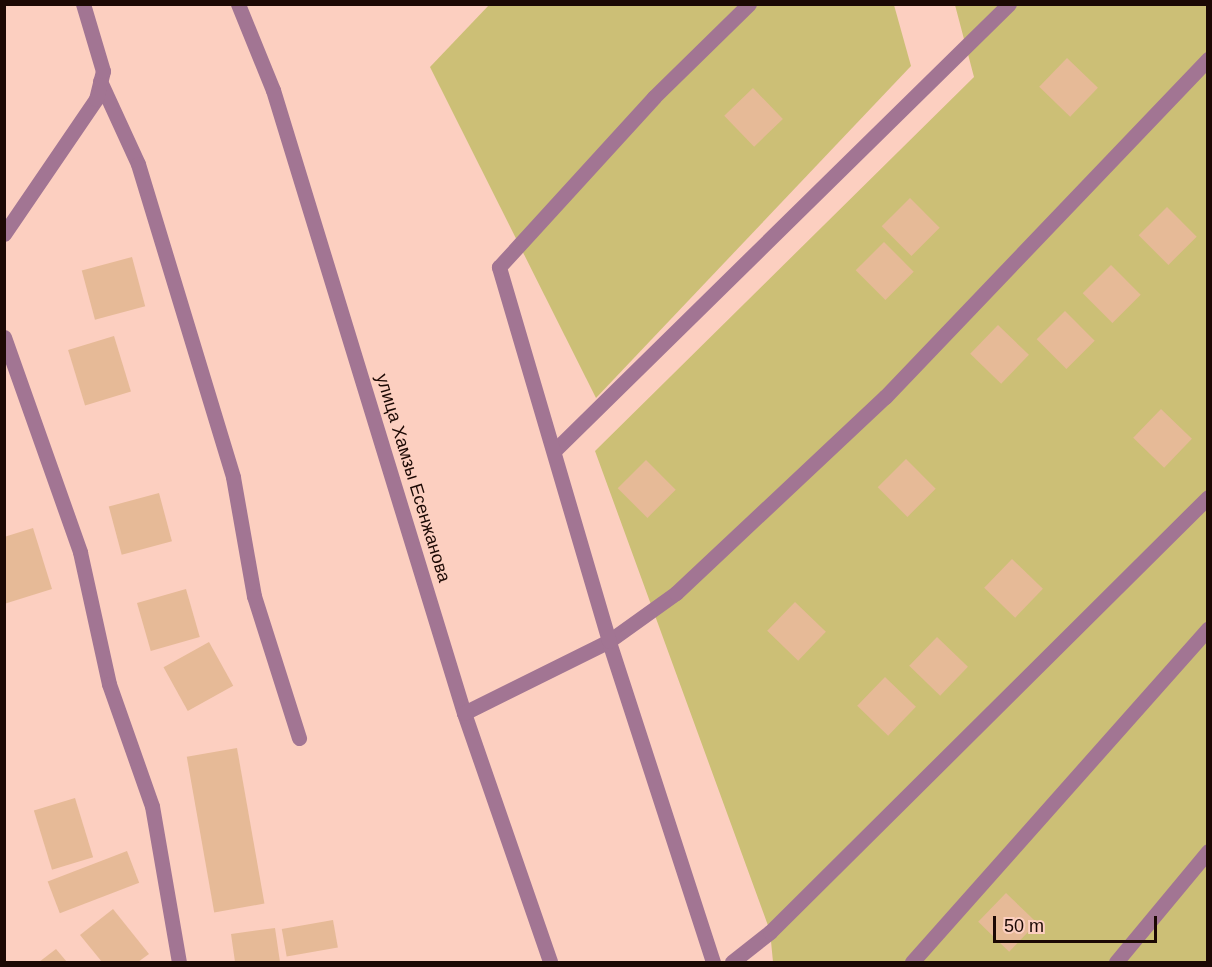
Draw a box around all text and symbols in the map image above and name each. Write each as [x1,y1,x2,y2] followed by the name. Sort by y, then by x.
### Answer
[371,371,455,585] street label: улица Хамзы Есенжанова
[996,904,1160,942] scale bar
[1004,916,1044,936] text: 50 m

